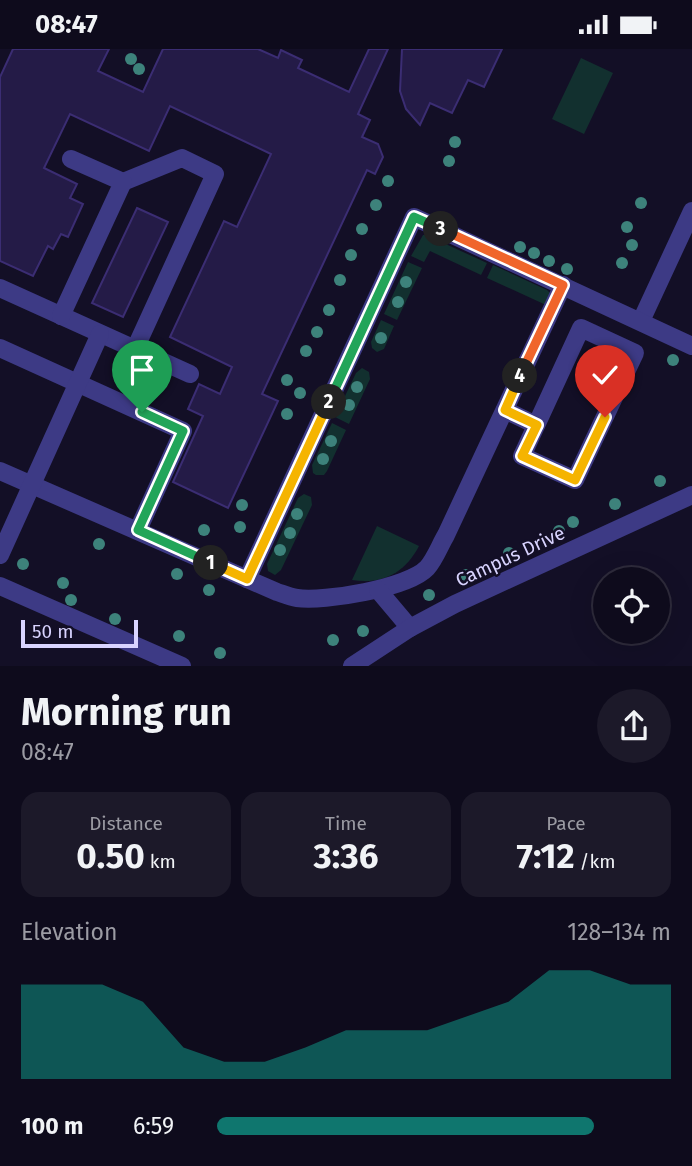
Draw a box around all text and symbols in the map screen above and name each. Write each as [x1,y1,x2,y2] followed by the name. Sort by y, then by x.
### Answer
[35,9,98,40] text: 08:47
[424,211,458,247] pin: 3
[436,217,445,240] text: 3
[112,340,172,412] pin
[575,345,635,417] pin
[123,351,161,389] icon: arrive
[586,356,624,394] icon: check
[503,359,538,393] pin: 4
[514,364,525,387] text: 4
[312,385,346,419] pin: 2
[324,390,333,413] text: 2
[452,521,568,592] street label: Campus Drive
[194,545,228,581] pin: 1
[206,551,215,574] text: 1
[593,567,670,644] map controls
[593,567,670,644] button: locate
[21,617,138,648] scale bar
[32,620,73,643] text: 50 m
[21,689,232,735] text: Morning run
[597,689,671,763] button: share
[21,738,74,766] text: 08:47
[89,812,163,835] text: Distance
[325,812,367,835] text: Time
[546,812,586,835] text: Pace
[76,835,145,877] text: 0.50
[313,835,379,877] text: 3:36
[517,835,575,877] text: 7:12
[145,850,176,873] text: km
[575,850,615,873] text: /km
[21,918,117,946] text: Elevation
[567,918,671,946] text: 128–134 m
[21,1112,83,1140] text: 100 m
[133,1112,174,1140] text: 6:59

